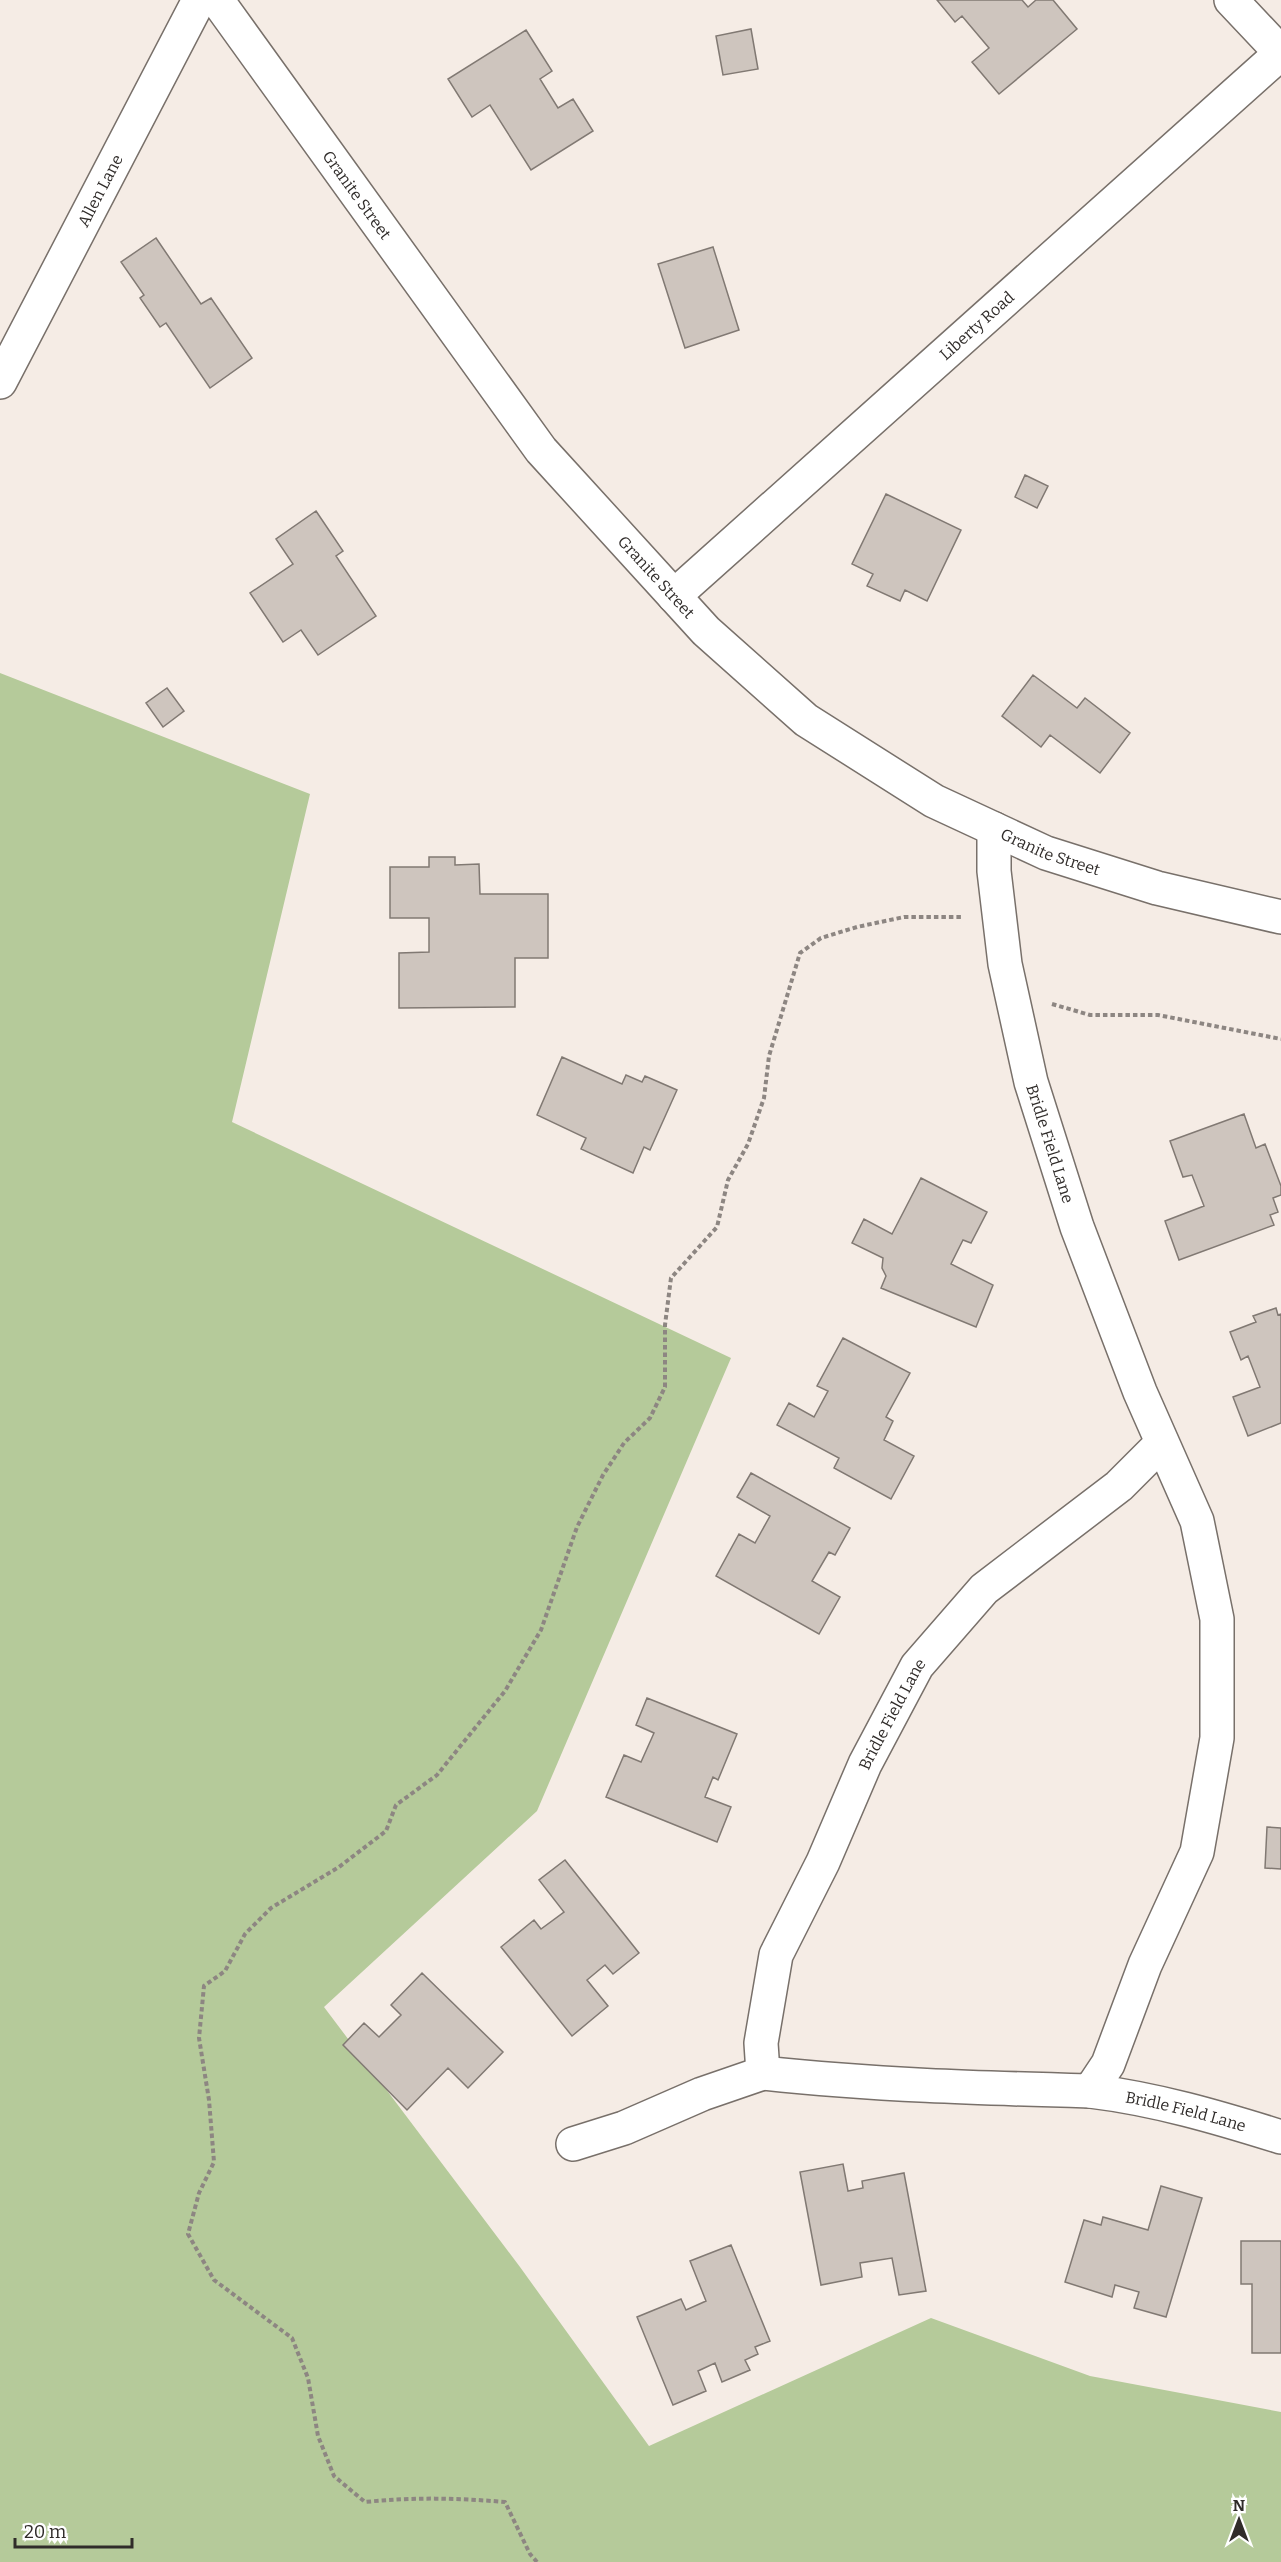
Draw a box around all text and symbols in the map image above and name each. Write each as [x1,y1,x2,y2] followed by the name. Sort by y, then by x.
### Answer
[318,147,395,243] street label: Granite Street
[74,151,127,230] street label: Allen Lane
[936,287,1018,364] street label: Liberty Road
[614,532,699,622] street label: Granite Street
[998,824,1102,879] street label: Granite Street
[1022,1082,1078,1205] street label: Bridle Field Lane
[855,1654,930,1773] street label: Bridle Field Lane
[1124,2087,1248,2136] street label: Bridle Field Lane
[1209,2490,1269,2550] north arrow
[1233,2496,1245,2515] text: N
[15,2511,132,2549] scale bar
[24,2521,66,2543] text: 20 m

